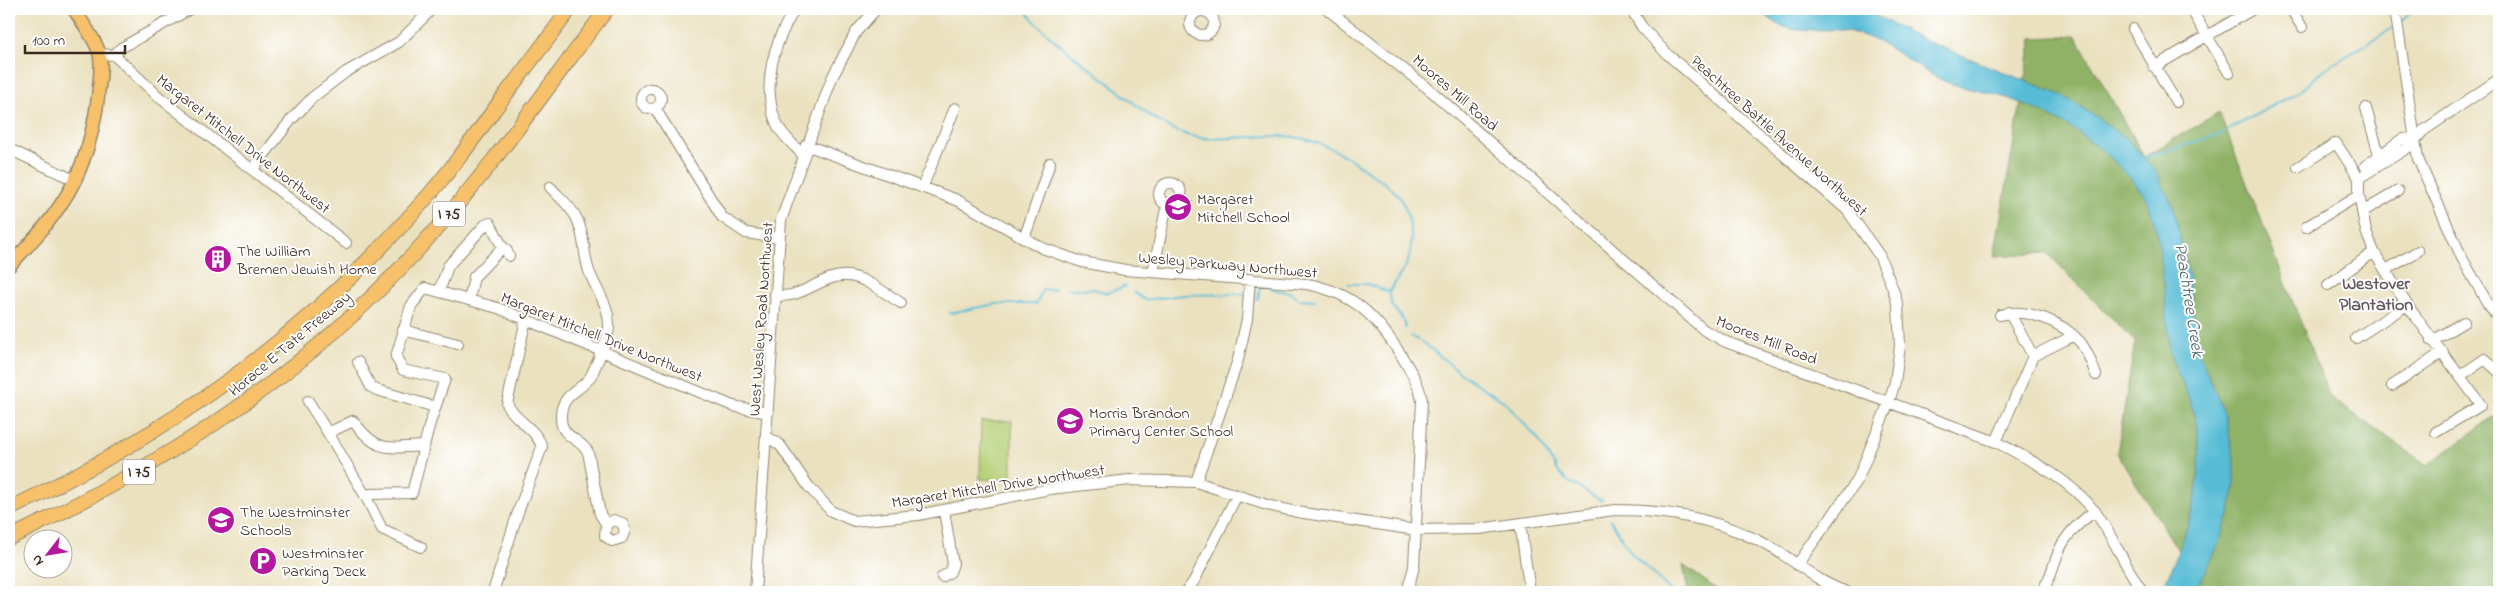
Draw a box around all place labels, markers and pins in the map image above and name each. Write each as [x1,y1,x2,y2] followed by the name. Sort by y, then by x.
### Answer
[1197,188,1290,230] place label: Margaret Mitchell School
[1163,192,1193,222] school or university icon: Margaret Mitchell School
[236,240,377,282] place label: The William Bremen Jewish Home
[203,244,233,274] building icon: The William Bremen Jewish Home
[1089,402,1234,444] place label: Morris Brandon Primary Center School
[1055,406,1085,436] school or university icon: Morris Brandon Primary Center School
[240,501,350,543] place label: The Westminster Schools
[206,505,236,535] school or university icon: The Westminster Schools
[282,542,367,584] place label: Westminster Parking Deck
[248,546,278,576] parking icon: Westminster Parking Deck

